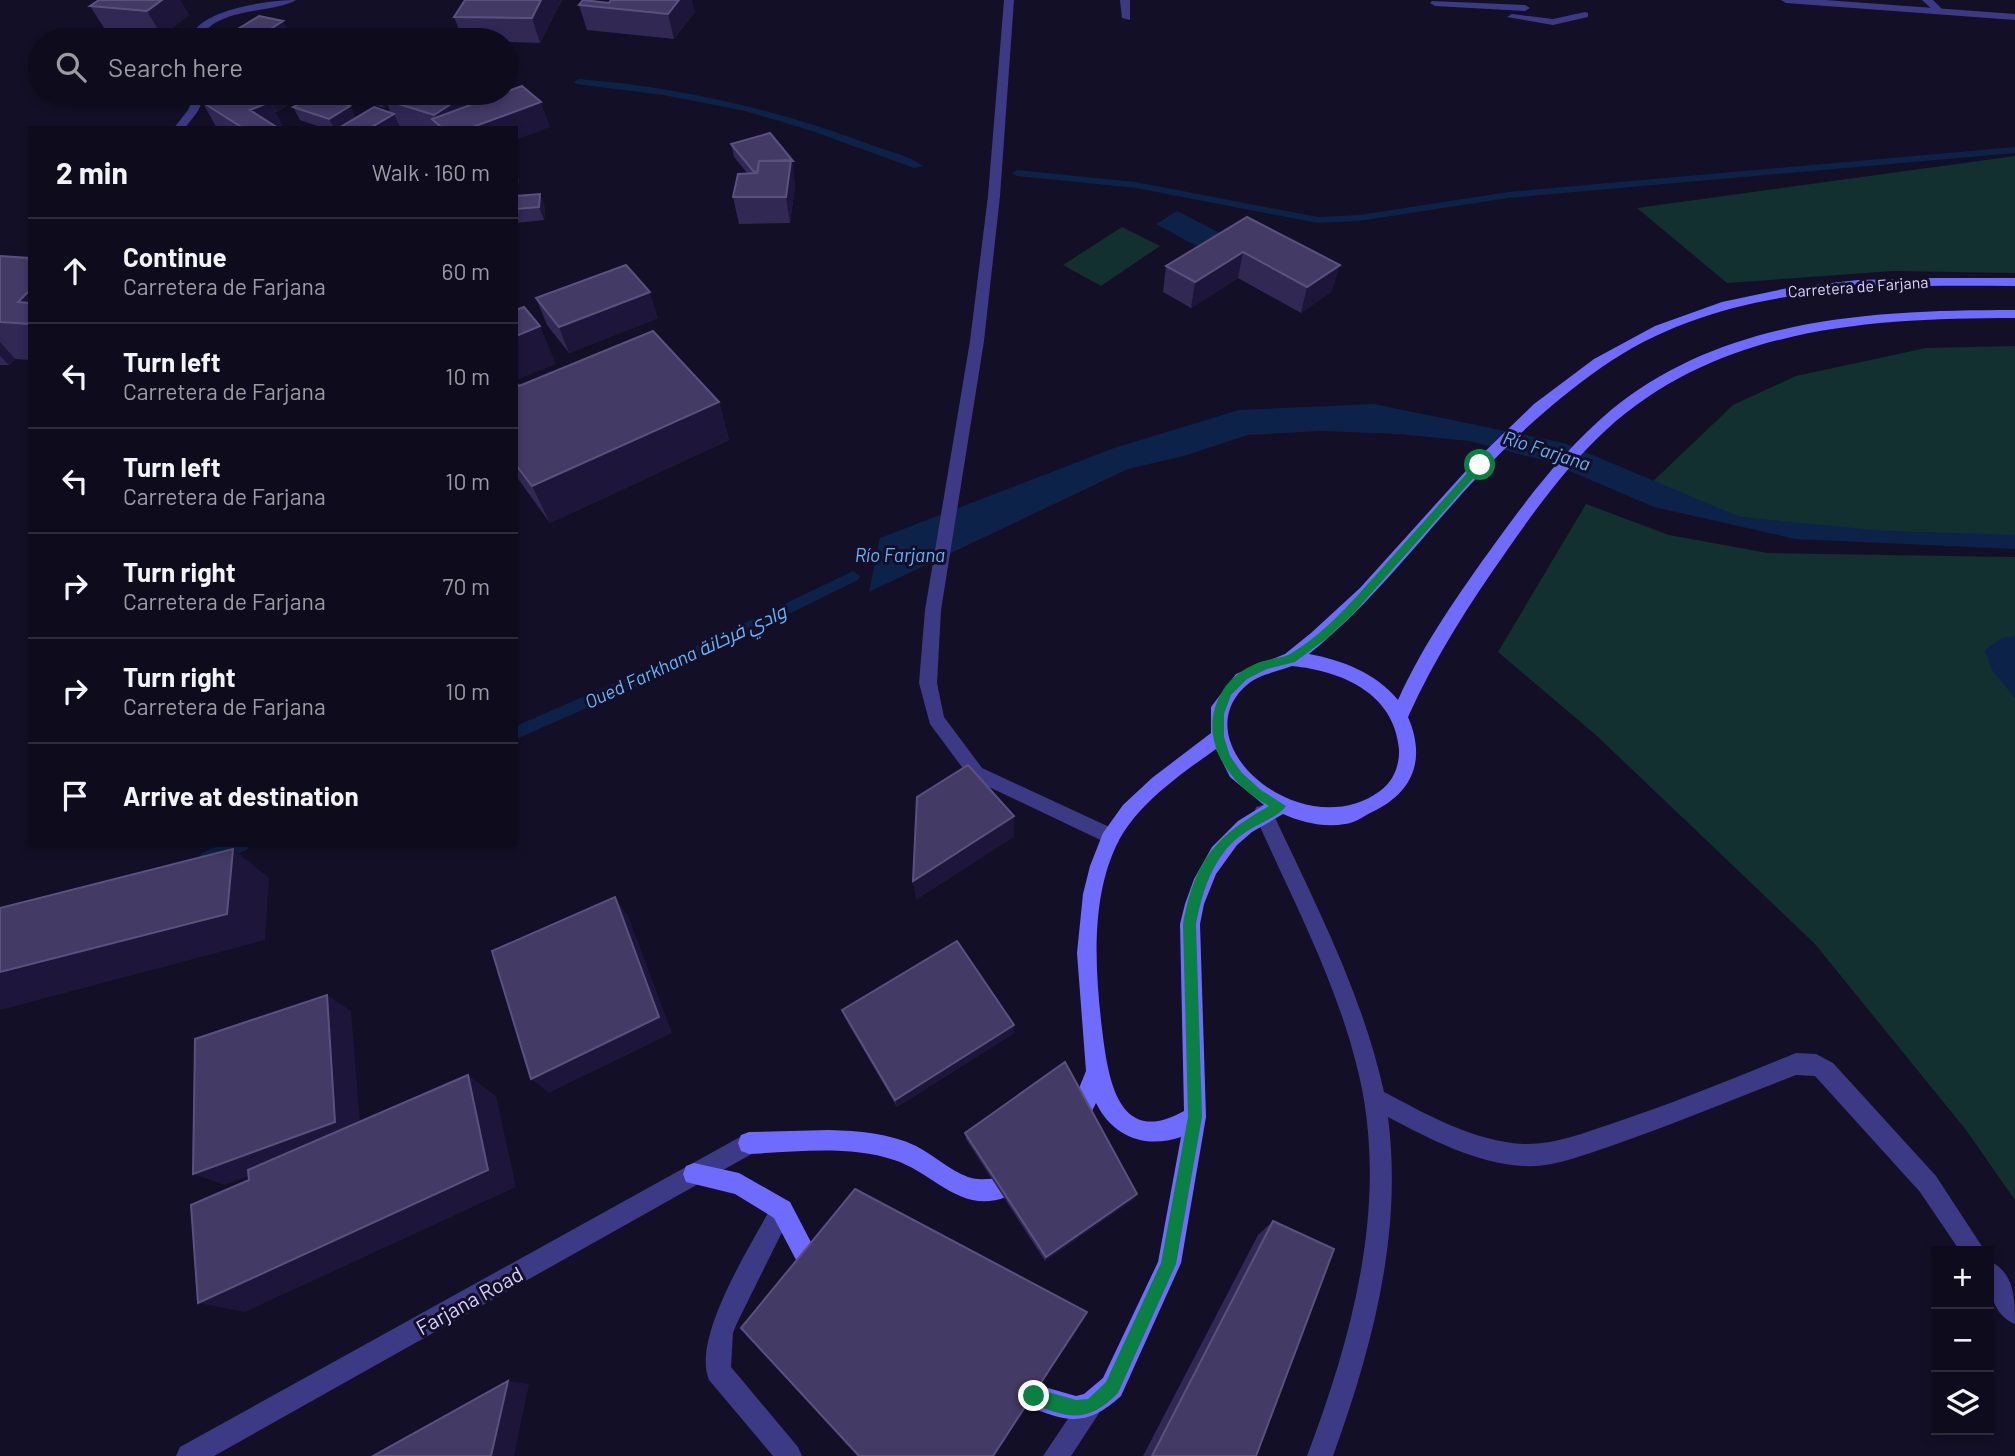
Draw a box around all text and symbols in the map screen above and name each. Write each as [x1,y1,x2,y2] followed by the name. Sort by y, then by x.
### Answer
[28,28,518,105] search box
[52,48,90,86] icon: search
[108,51,243,82] text: Search here
[56,154,128,190] text: 2 min
[372,158,490,186] text: Walk · 160 m
[123,241,227,272] text: Continue
[56,252,94,290] icon: ahead
[442,257,490,285] text: 60 m
[123,272,326,300] text: Carretera de Farjana
[1787,272,1929,300] street label: Carretera de Farjana
[123,346,221,377] text: Turn left
[56,357,94,395] icon: left
[445,362,490,390] text: 10 m
[123,377,326,405] text: Carretera de Farjana
[1500,425,1594,475] water label: Río Farjana
[1464,449,1495,480] route start
[123,451,221,482] text: Turn left
[56,462,94,500] icon: left
[445,467,490,495] text: 10 m
[123,482,326,510] text: Carretera de Farjana
[855,543,945,566] water label: Río Farjana
[123,556,236,587] text: Turn right
[56,567,94,605] icon: right
[443,572,490,600] text: 70 m
[123,587,326,615] text: Carretera de Farjana
[581,599,793,717] water label: Oued Farkhana وادي فرخانة
[123,661,236,692] text: Turn right
[56,672,94,710] icon: right
[445,677,490,705] text: 10 m
[123,692,326,720] text: Carretera de Farjana
[56,777,94,815] icon: arrive
[123,780,359,811] text: Arrive at destination
[1931,1246,1994,1435] map controls
[1931,1246,1994,1309] button: +
[411,1260,527,1340] street label: Farjana Road
[1931,1309,1994,1372] button: −
[1931,1372,1994,1435] button: layers
[1018,1380,1049,1411] route end

